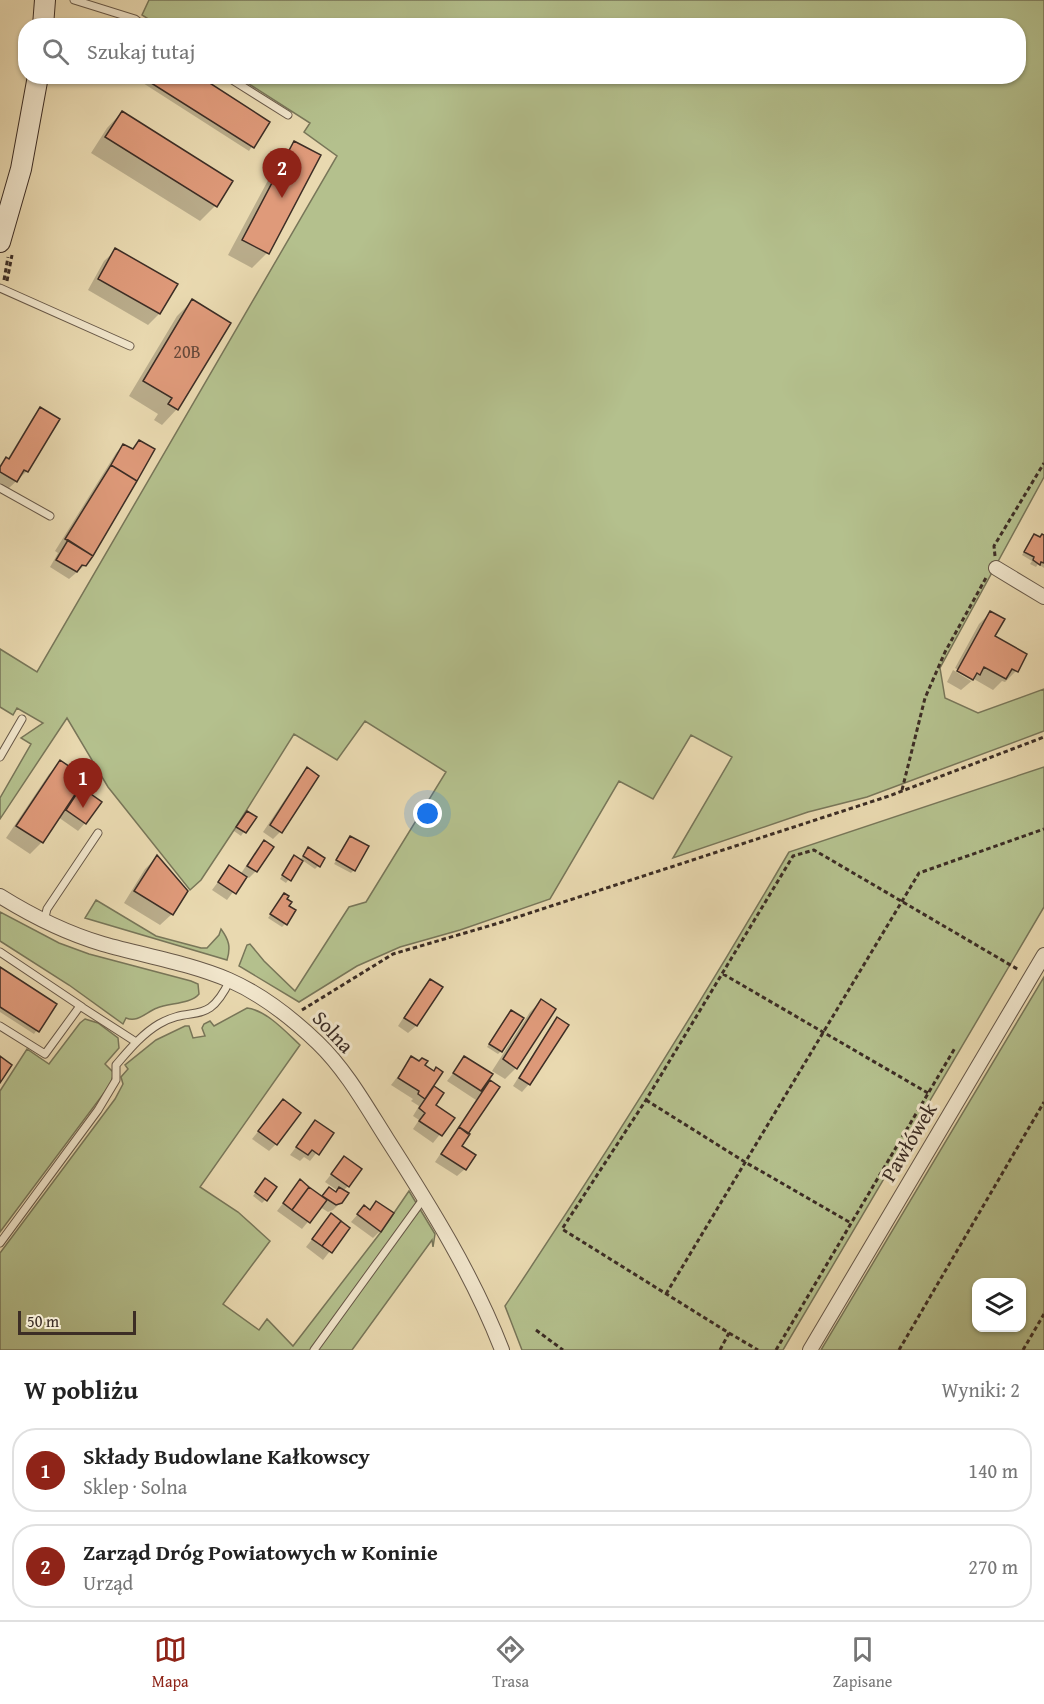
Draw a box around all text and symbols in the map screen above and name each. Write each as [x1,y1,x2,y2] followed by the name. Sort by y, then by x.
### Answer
[18,18,1026,84] search box
[39,35,72,68] icon: search
[87,35,195,67] text: Szukaj tutaj
[262,148,302,198] pin: 2
[173,338,201,365] house number: 20B
[64,758,103,808] pin: 1
[413,799,442,828] your location
[305,1003,361,1060] street label: Solna
[873,1096,945,1187] street label: Pawłówek
[972,1278,1026,1332] map controls
[972,1278,1026,1332] button: layers
[18,1308,136,1336] scale bar
[27,1309,59,1333] text: 50 m
[24,1370,138,1409] text: W pobliżu
[942,1375,1020,1404] text: Wyniki: 2
[83,1440,370,1472] text: Składy Budowlane Kałkowscy
[40,1456,51,1485] text: 1
[968,1456,1018,1485] text: 140 m
[83,1472,187,1501] text: Sklep · Solna
[83,1536,438,1568] text: Zarząd Dróg Powiatowych w Koninie
[40,1552,51,1581] text: 2
[968,1552,1018,1581] text: 270 m
[83,1568,133,1597] text: Urząd
[152,1633,189,1693] tab: Mapa
[492,1633,529,1693] tab: Trasa
[833,1633,892,1693] tab: Zapisane

